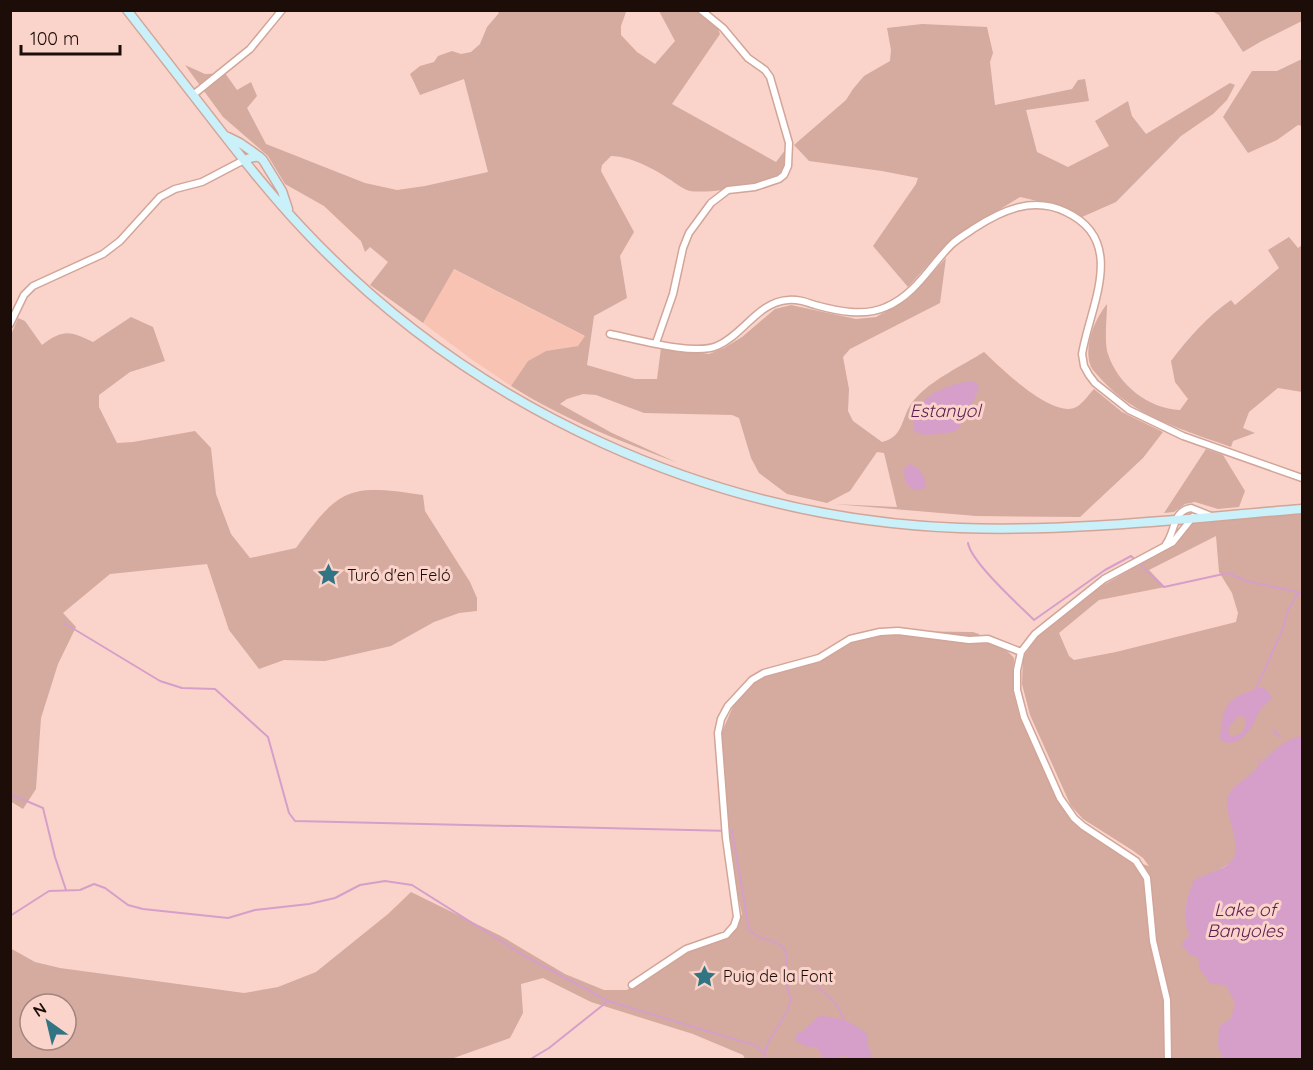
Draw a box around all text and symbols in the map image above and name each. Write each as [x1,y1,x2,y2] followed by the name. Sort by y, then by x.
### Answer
[21,18,120,56] scale bar
[30,27,79,50] text: 100 m
[909,399,982,422] water label: Estanyol
[316,562,342,588] place icon: Turó d'en Feló
[347,565,451,585] place label: Turó d'en Feló
[1207,898,1285,942] water label: Lake of Banyoles
[692,963,718,989] place icon: Puig de la Font
[723,966,833,986] place label: Puig de la Font
[18,992,78,1052] north arrow
[29,998,50,1021] text: N

